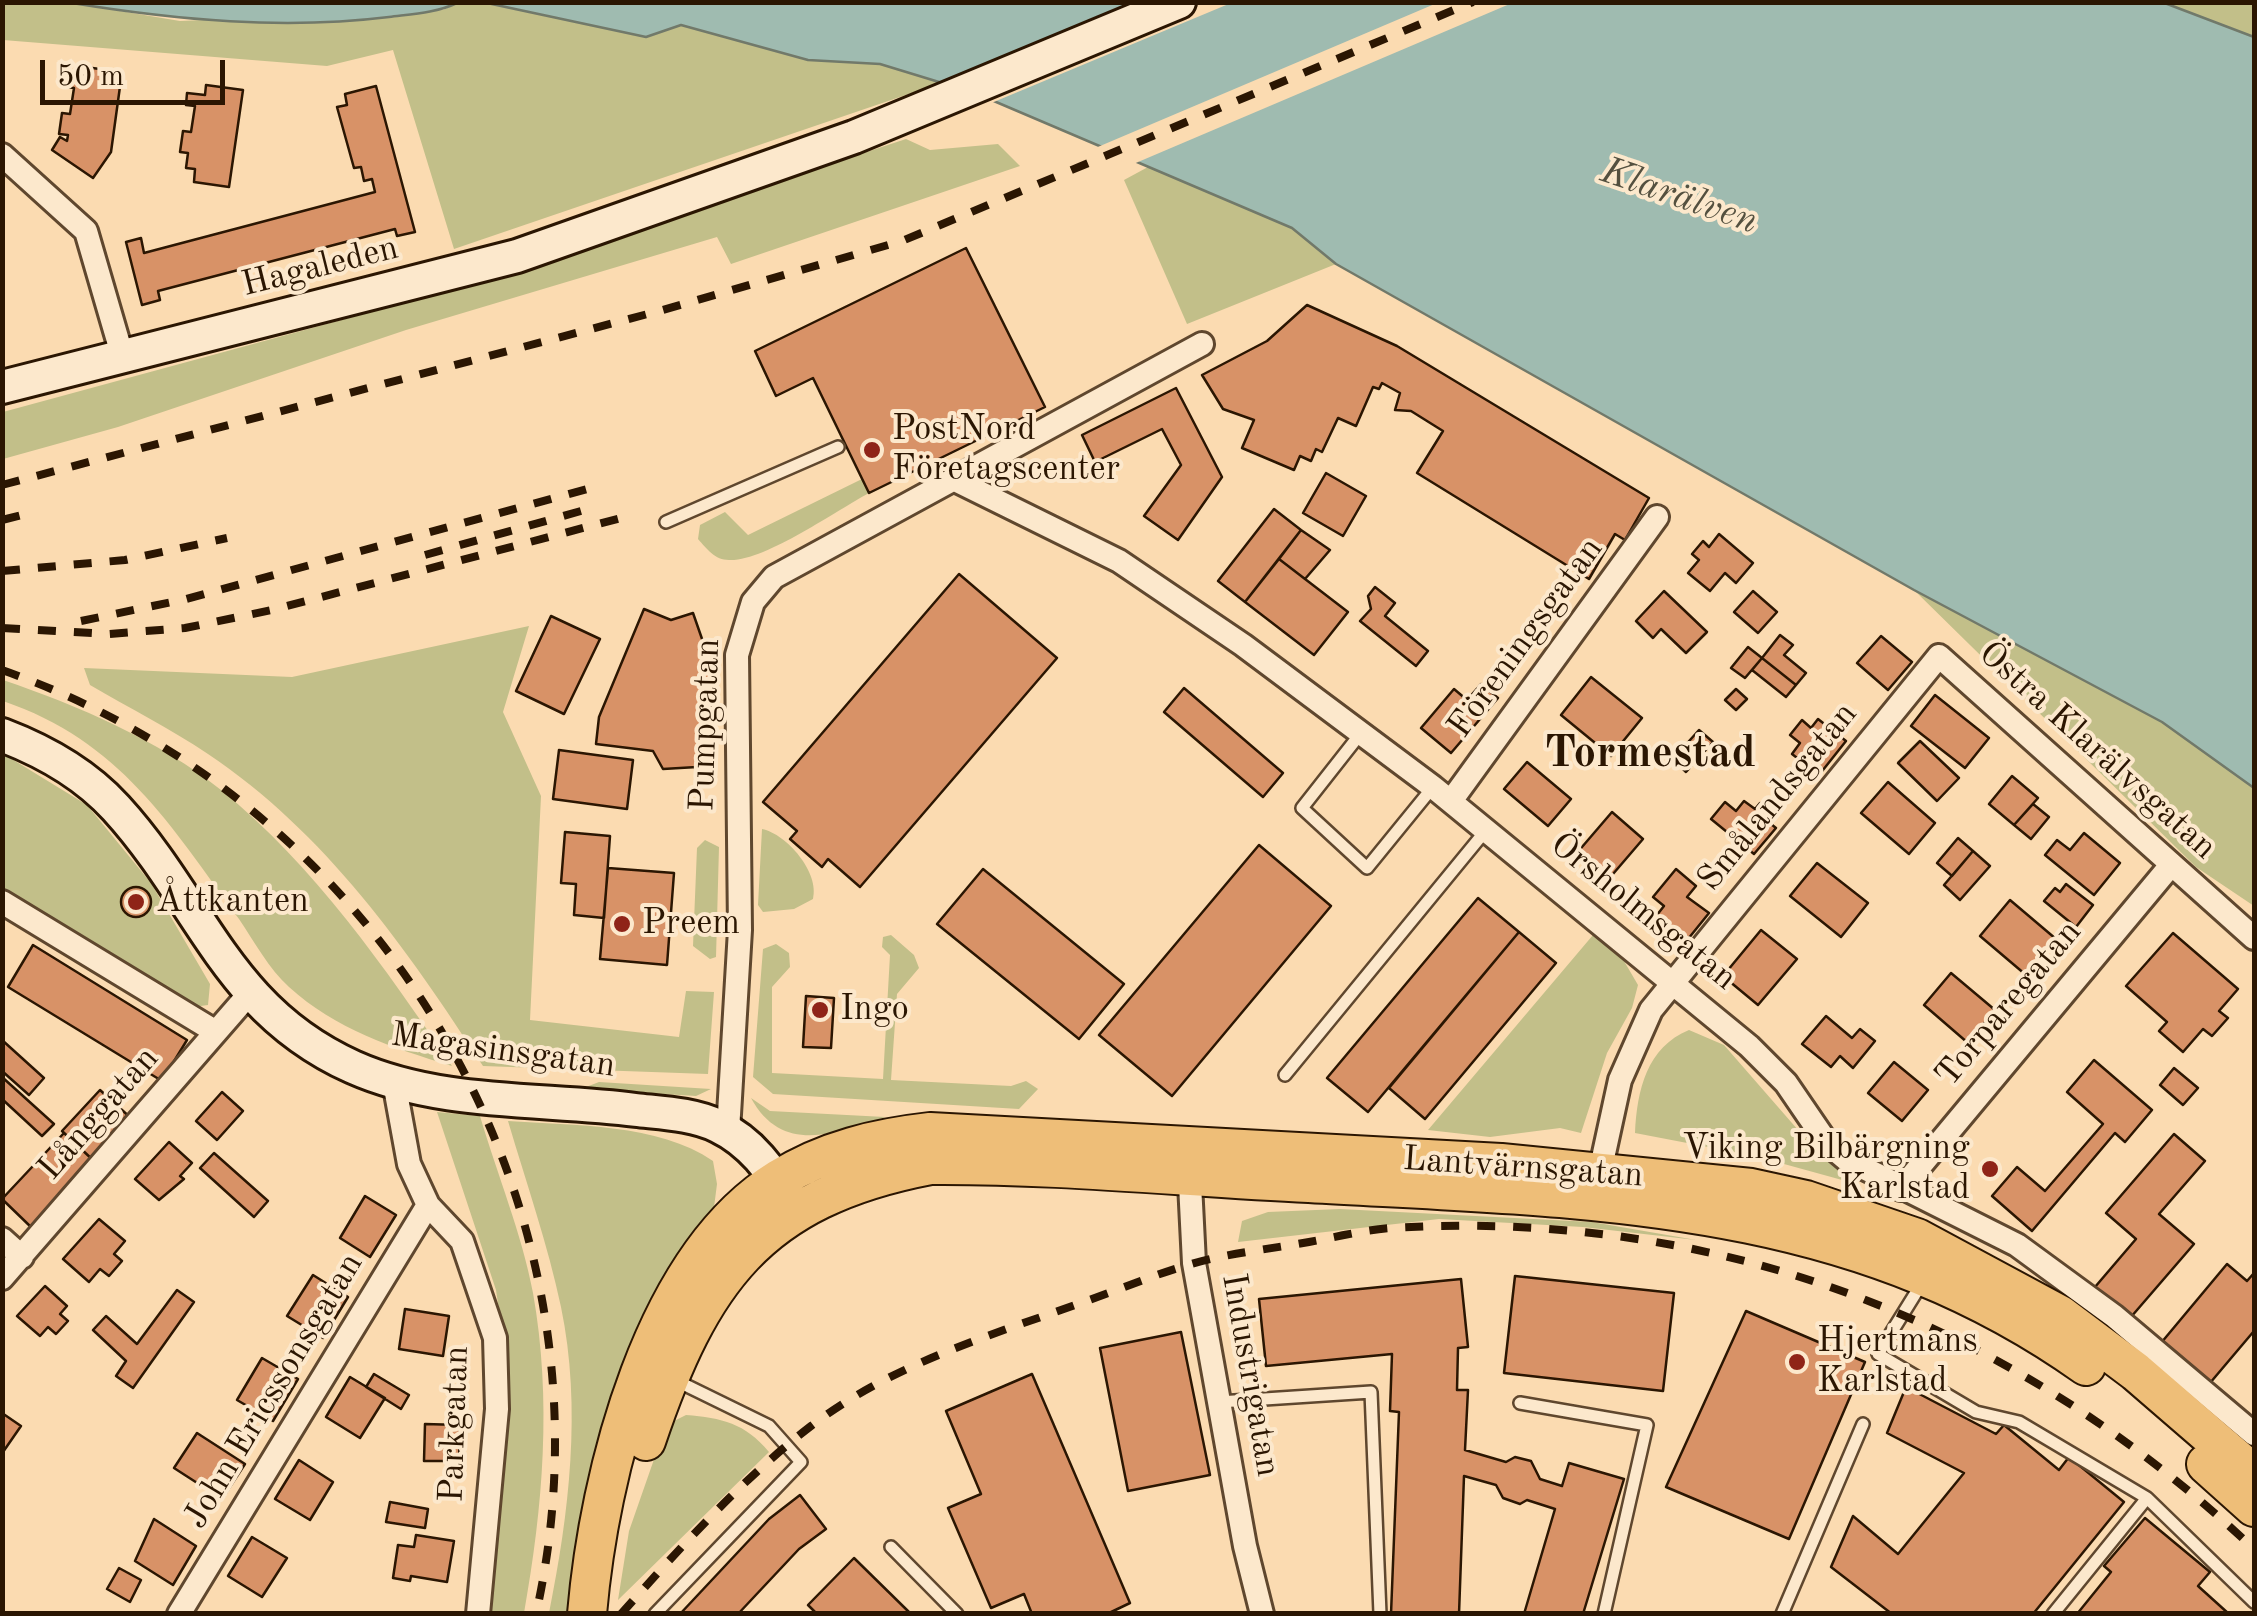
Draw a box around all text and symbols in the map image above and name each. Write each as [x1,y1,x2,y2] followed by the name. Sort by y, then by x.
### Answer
[45,40,230,102] scale bar
[57,62,124,92] text: 50 m
[1594,149,1764,245] water label: Klarälven
[237,227,403,307] street label: Hagaleden
[892,409,1120,491] place label: PostNord Företagscenter
[861,439,883,461] marker: PostNord Företagscenter
[1439,530,1613,746] street label: Föreningsgatan
[1969,633,2225,869] street label: Östra Klarälvsgatan
[682,638,730,812] street label: Pumpgatan
[1689,694,1867,900] street label: Smålandsgatan
[1544,727,1756,781] district label: Tormestad
[1541,824,1745,1000] street label: Örsholmsgatan
[156,881,309,923] place label: Åttkanten
[125,891,147,913] marker: Åttkanten
[642,903,740,945] place label: Preem
[1927,912,2091,1096] street label: Torparegatan
[611,913,633,935] marker: Preem
[840,989,909,1031] place label: Ingo
[809,999,831,1021] marker: Ingo
[388,1014,618,1088] street label: Magasinsgatan
[30,1039,168,1189] street label: Långgatan
[1682,1128,1970,1210] place label: Viking Bilbärgning Karlstad
[1401,1139,1645,1197] street label: Lantvärnsgatan
[1979,1158,2001,1180] marker: Viking Bilbärgning Karlstad
[175,1246,373,1536] street label: John Ericssonsgatan
[1211,1270,1289,1480] street label: Industrigatan
[1817,1321,1978,1403] place label: Hjertmans Karlstad
[431,1345,479,1503] street label: Parkgatan
[1786,1351,1808,1373] marker: Hjertmans Karlstad

